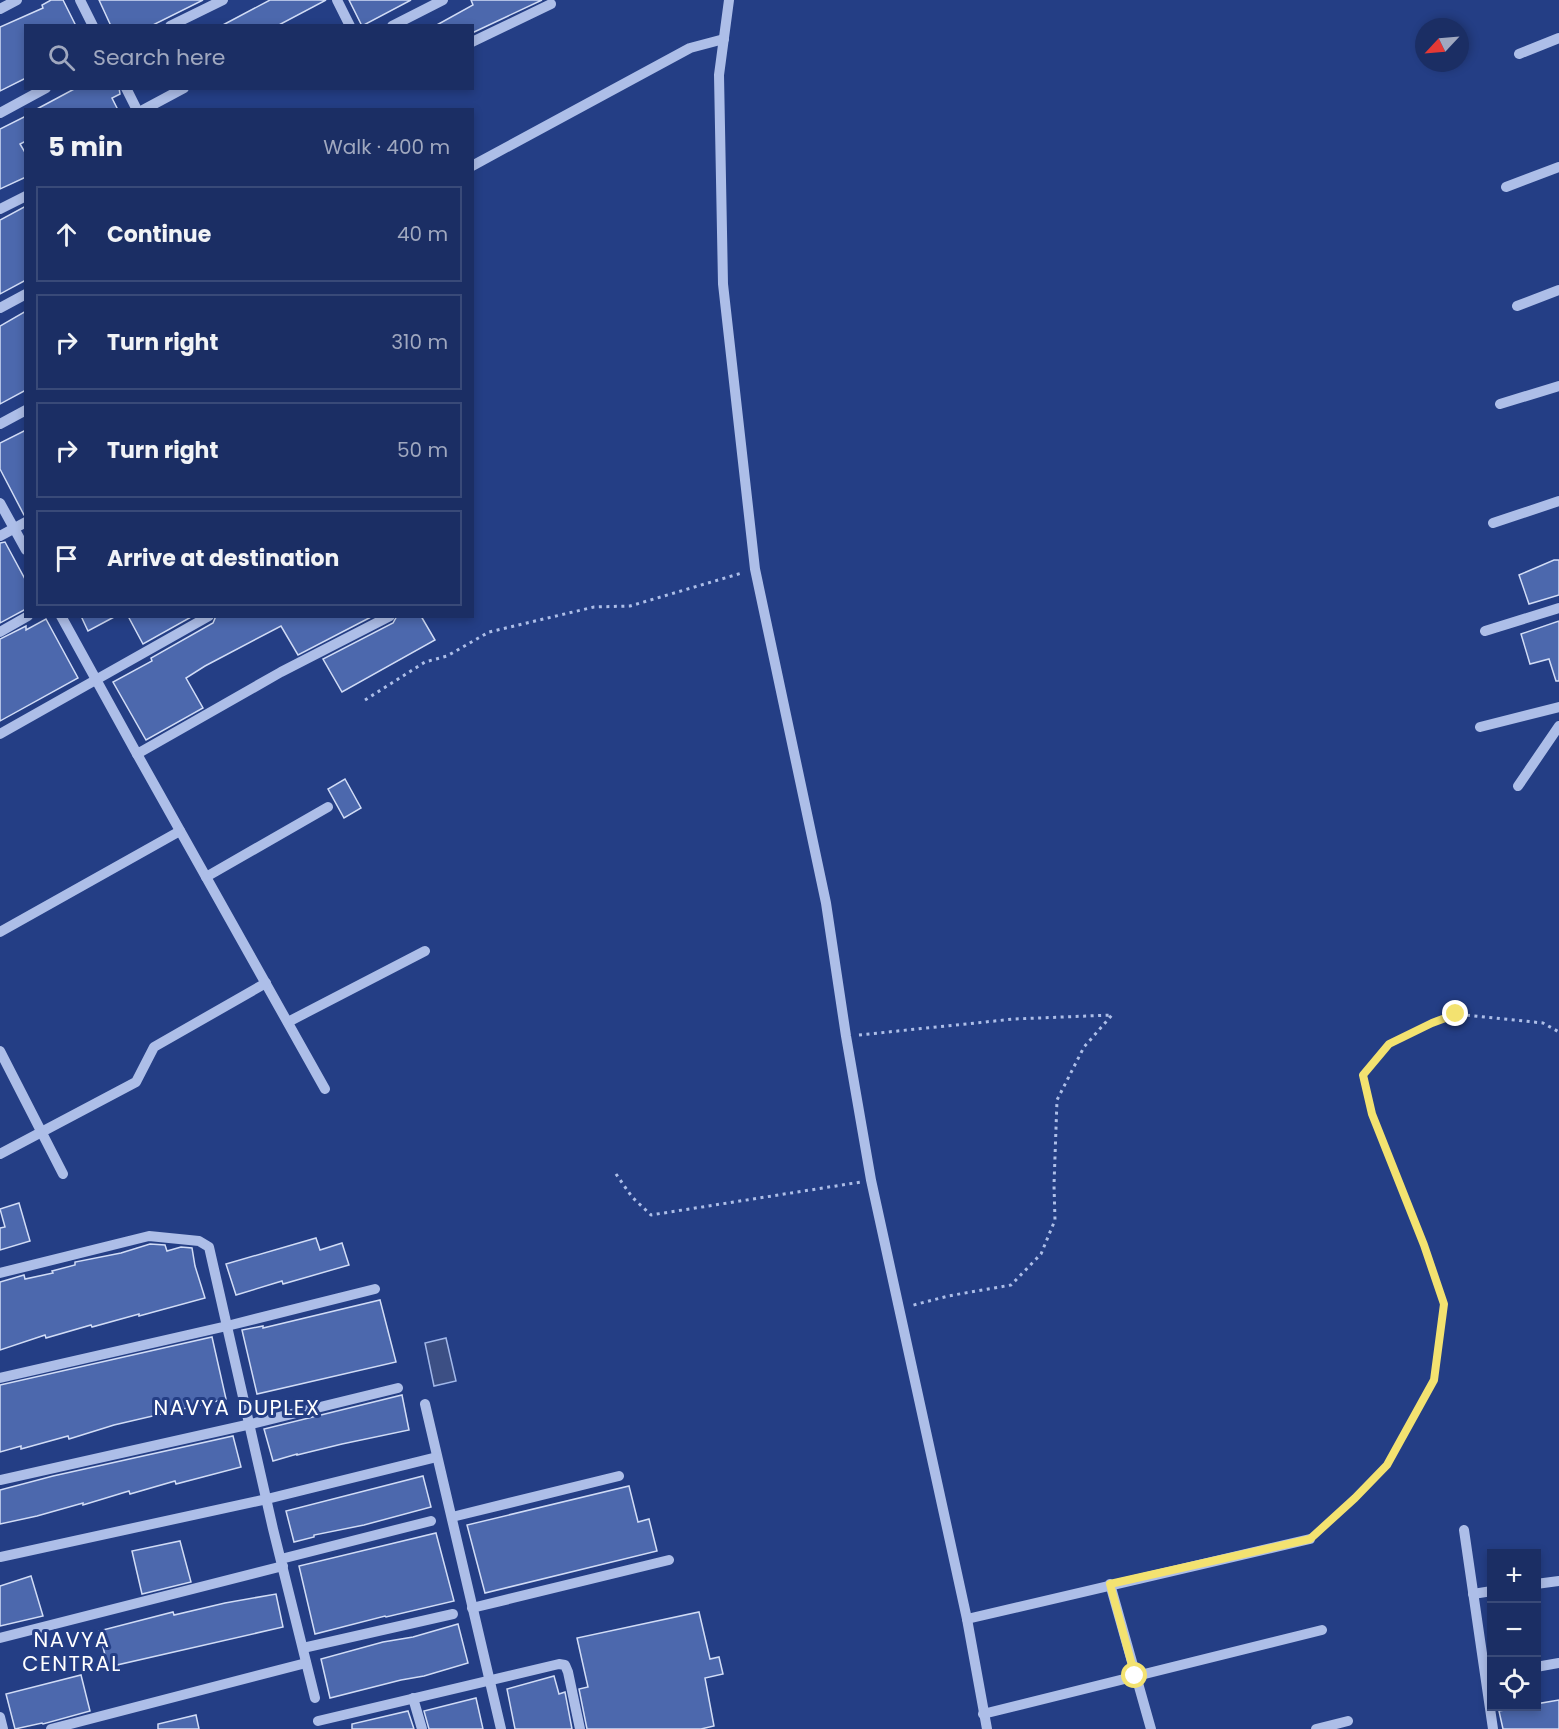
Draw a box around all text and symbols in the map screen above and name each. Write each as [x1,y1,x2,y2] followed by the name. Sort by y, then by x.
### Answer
[1415,18,1469,72] north arrow
[24,24,474,90] search box
[45,41,78,74] icon: search
[93,42,226,73] text: Search here
[48,129,123,165] text: 5 min
[323,133,450,161] text: Walk · 400 m
[50,218,83,251] icon: ahead
[107,219,211,250] text: Continue
[397,220,448,248] text: 40 m
[50,326,83,359] icon: right
[107,327,218,358] text: Turn right
[391,328,448,356] text: 310 m
[50,434,83,467] icon: right
[107,435,218,466] text: Turn right
[397,436,448,464] text: 50 m
[50,542,83,575] icon: arrive
[107,543,339,574] text: Arrive at destination
[1442,1000,1468,1026] route end
[153,1393,321,1422] district label: NAVYA DUPLEX
[1487,1549,1541,1711] map controls
[1487,1549,1541,1603] button: +
[1487,1603,1541,1657] button: −
[22,1625,122,1678] district label: NAVYA CENTRAL
[1487,1657,1541,1711] button: locate
[1121,1662,1147,1688] route start

